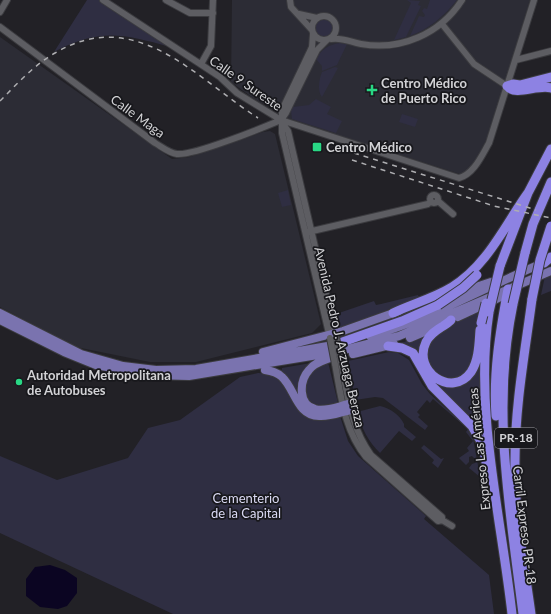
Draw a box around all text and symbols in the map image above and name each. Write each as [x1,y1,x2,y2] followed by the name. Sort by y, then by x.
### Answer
[207,52,285,114] street label: Calle 9 Sureste
[381,75,468,106] place label: Centro Médico de Puerto Rico
[366,84,378,96] marker: Centro Médico de Puerto Rico
[108,91,168,141] street label: Calle Maga
[326,139,413,155] place label: Centro Médico
[311,141,323,153] marker: Centro Médico
[311,245,369,429] street label: Avenida Pedro J. Arzuaga Beraza
[26,367,171,398] place label: Autoridad Metropolitana de Autobuses
[14,377,24,387] marker: Autoridad Metropolitana de Autobuses
[465,387,493,511] street label: Expreso Las Américas
[495,428,537,448] road number: PR-18
[510,465,540,585] street label: Carril Expreso PR-18
[211,490,281,521] park label: Cementerio de la Capital

